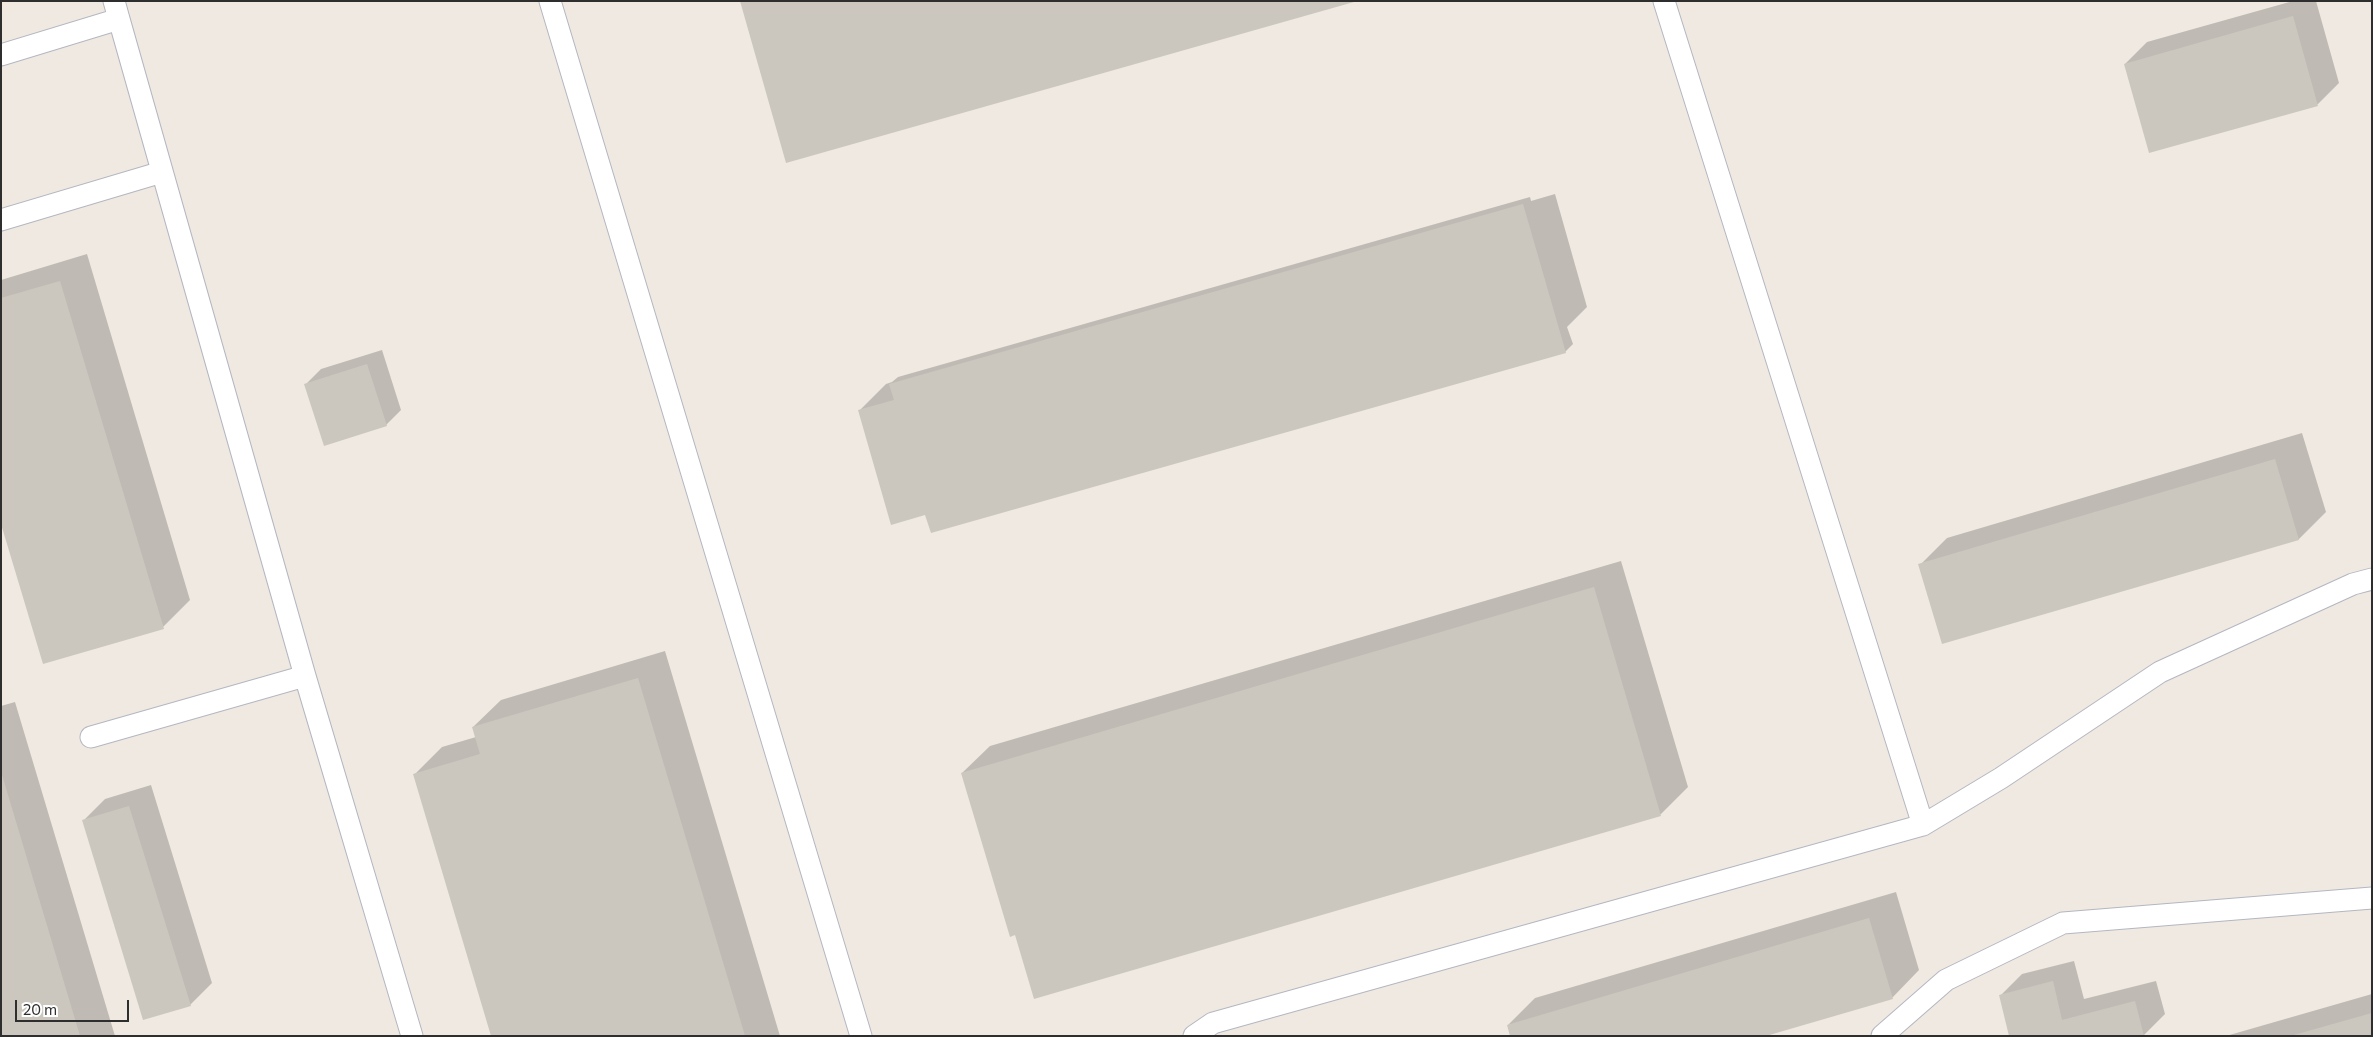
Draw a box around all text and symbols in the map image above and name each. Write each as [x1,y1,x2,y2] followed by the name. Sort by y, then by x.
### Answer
[18,990,131,1022] scale bar
[23,1000,57,1018] text: 20 m

